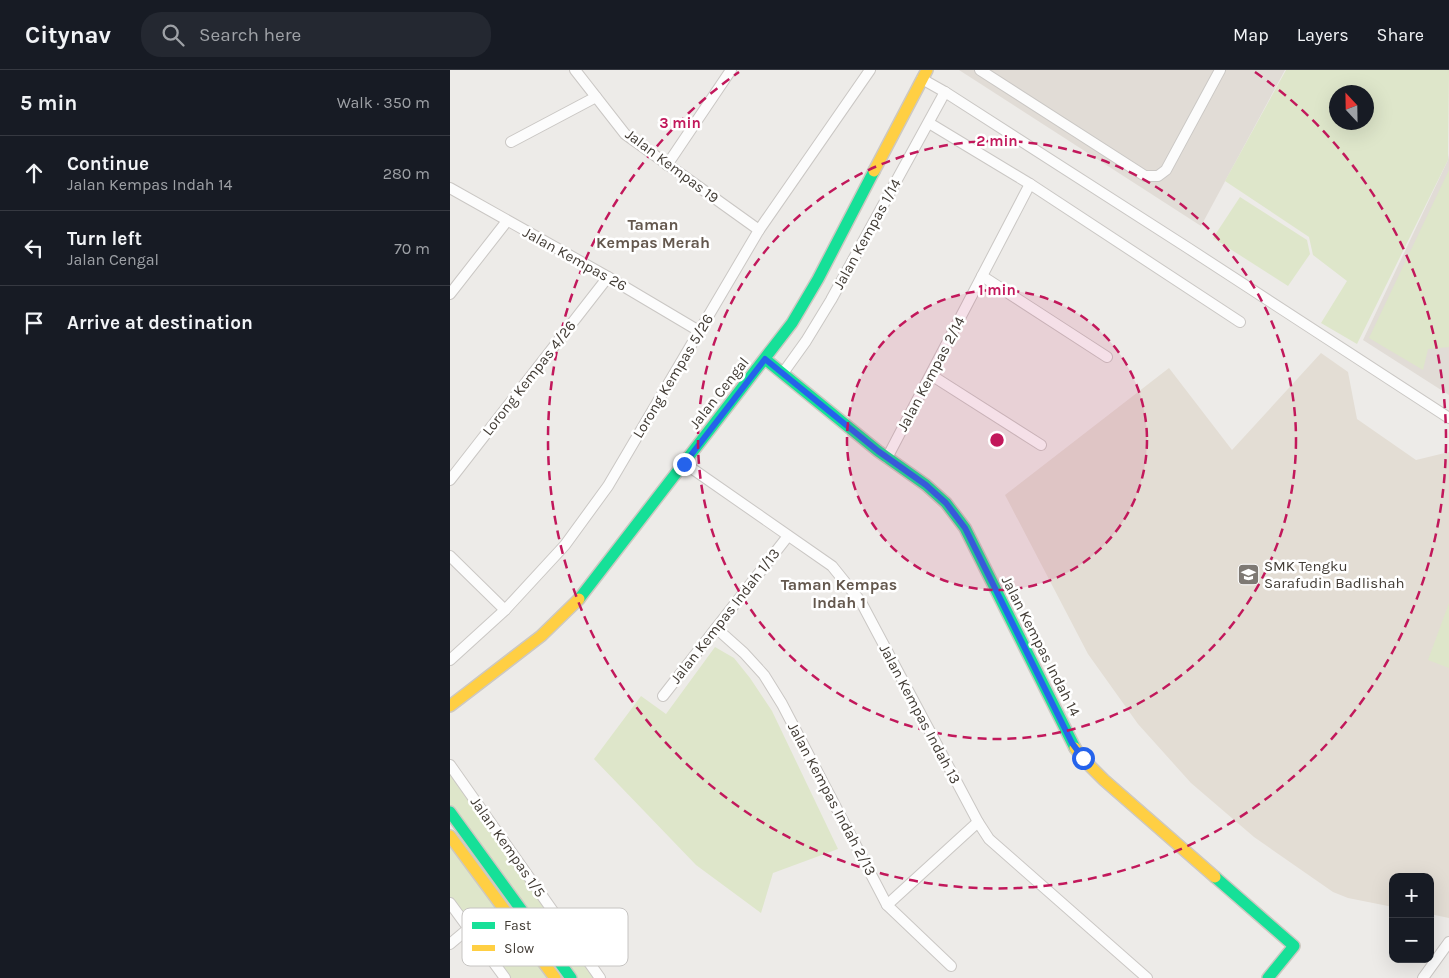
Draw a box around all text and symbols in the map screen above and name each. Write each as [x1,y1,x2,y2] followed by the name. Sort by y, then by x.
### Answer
[141,12,491,57] search box
[25,21,111,49] text: Citynav
[159,21,187,49] icon: search
[199,24,301,46] text: Search here
[1233,24,1269,46] text: Map
[1297,24,1349,46] text: Layers
[1377,24,1424,46] text: Share
[1329,85,1374,130] north arrow
[20,91,77,115] text: 5 min
[337,93,430,112] text: Walk · 350 m
[659,114,701,132] text: 3 min
[622,125,722,207] street label: Jalan Kempas 19
[976,132,1018,150] text: 2 min
[67,153,149,175] text: Continue
[20,159,48,187] icon: ahead
[383,164,430,183] text: 280 m
[67,175,232,194] text: Jalan Kempas Indah 14
[829,175,905,292] street label: Jalan Kempas 1/14
[596,215,710,252] district label: Taman Kempas Merah
[520,223,630,295] street label: Jalan Kempas 26
[67,228,142,250] text: Turn left
[20,234,48,262] icon: left
[394,239,430,258] text: 70 m
[67,250,159,269] text: Jalan Cengal
[978,281,1016,299] text: 1 min
[20,309,48,337] icon: arrive
[629,311,717,441] street label: Lorong Kempas 5/26
[67,312,253,334] text: Arrive at destination
[893,313,969,434] street label: Jalan Kempas 2/14
[478,317,580,439] street label: Lorong Kempas 4/26
[685,353,753,433] street label: Jalan Cengal
[988,431,1006,449] centre of rings
[673,453,696,476] route end
[667,545,783,687] street label: Jalan Kempas Indah 1/13
[1264,557,1405,592] place label: SMK Tengku Sarafudin Badlishah
[1236,563,1260,587] school or university icon: SMK Tengku Sarafudin Badlishah
[998,573,1084,720] street label: Jalan Kempas Indah 14
[781,575,897,612] district label: Taman Kempas Indah 1
[876,641,964,787] street label: Jalan Kempas Indah 13
[784,719,880,879] street label: Jalan Kempas Indah 2/13
[1072,747,1095,770] route start
[467,793,549,901] street label: Jalan Kempas 1/5
[1389,873,1434,963] map controls
[1389,873,1434,918] button: +
[462,908,628,966] legend
[504,917,531,934] text: Fast
[1389,918,1434,963] button: −
[504,940,534,957] text: Slow

